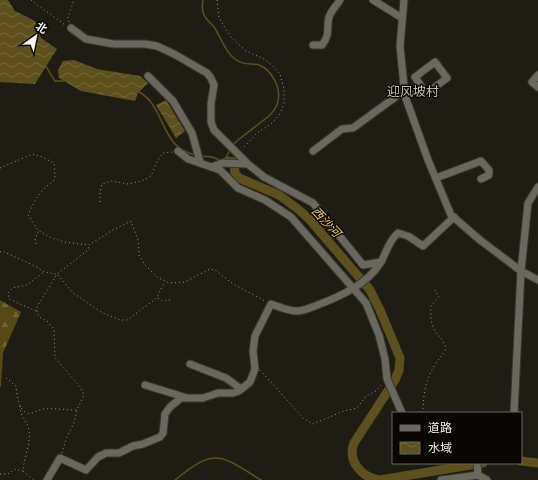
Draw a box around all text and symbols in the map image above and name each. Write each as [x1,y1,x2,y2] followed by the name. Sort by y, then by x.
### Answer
[16,16,56,56] north arrow
[33,19,50,36] text: 北
[387,83,439,100] district label: 迎风坡村
[308,203,345,242] water label: 西沙河
[392,412,522,464] legend
[428,420,452,436] text: 道路
[428,440,452,456] text: 水域

